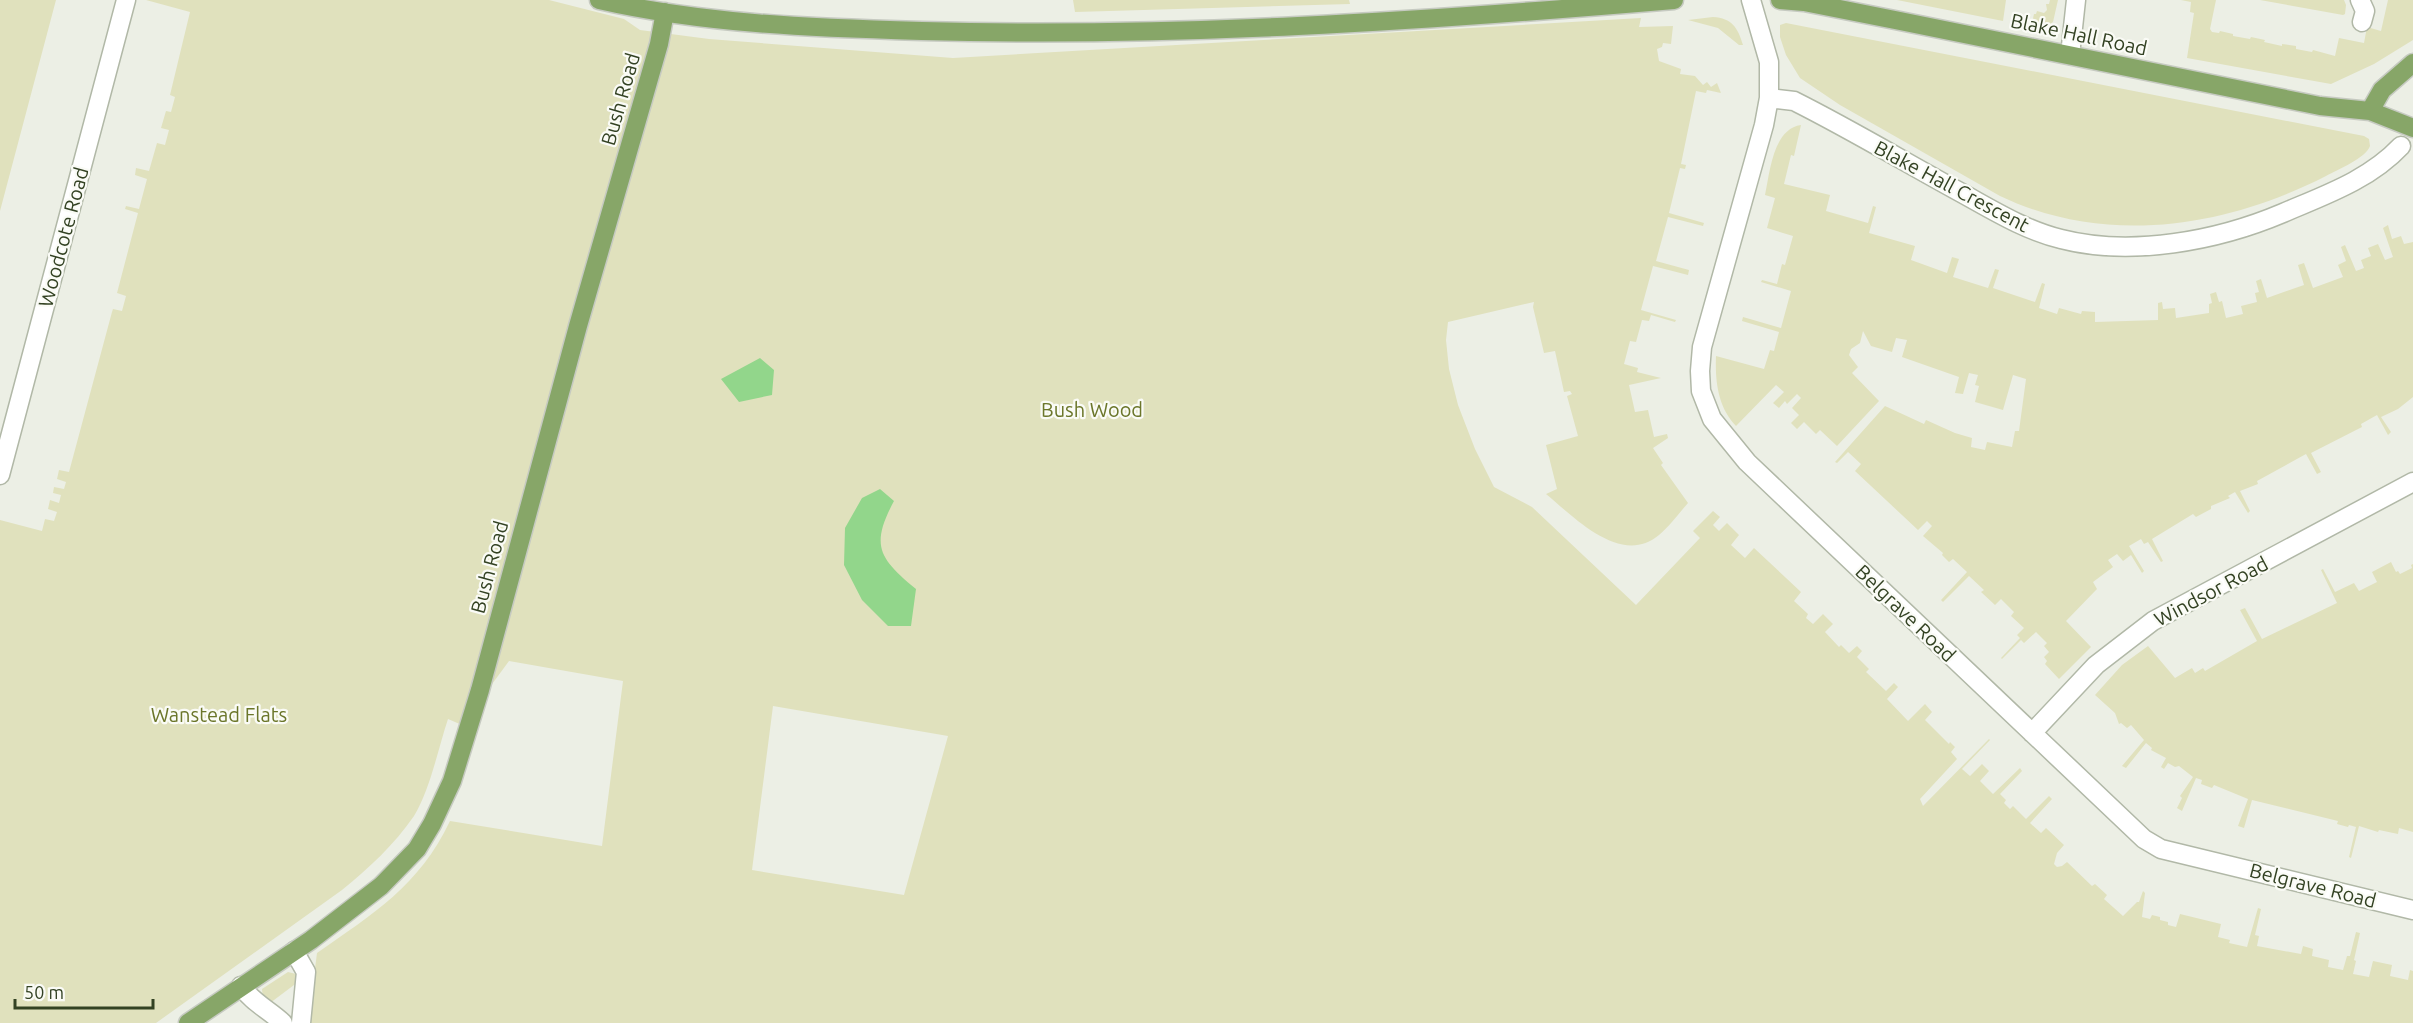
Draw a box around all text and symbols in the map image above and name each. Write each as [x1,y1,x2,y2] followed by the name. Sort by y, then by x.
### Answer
[2009,8,2149,60] street label: Blake Hall Road
[596,50,644,148] street label: Bush Road
[1871,135,2033,237] street label: Blake Hall Crescent
[33,165,93,309] street label: Woodcote Road
[1041,398,1143,421] park label: Bush Wood
[466,518,512,616] street label: Bush Road
[2150,551,2272,631] street label: Windsor Road
[1851,560,1961,666] street label: Belgrave Road
[151,703,287,726] park label: Wanstead Flats
[2247,858,2379,912] street label: Belgrave Road
[15,972,153,1010] scale bar
[24,982,64,1002] text: 50 m

